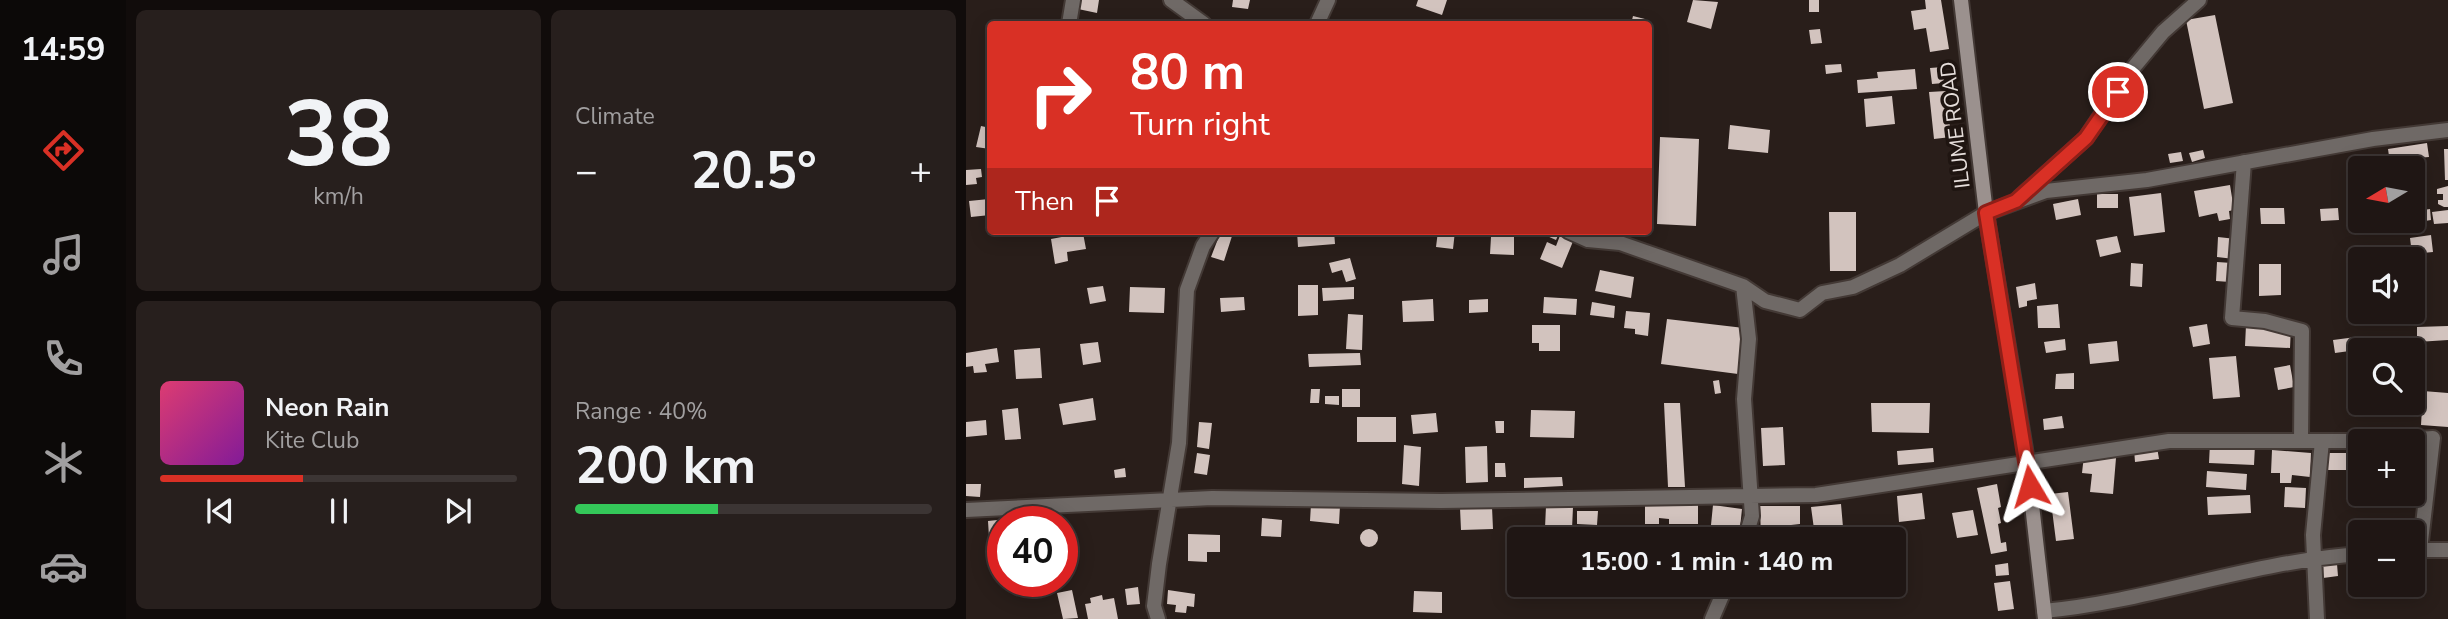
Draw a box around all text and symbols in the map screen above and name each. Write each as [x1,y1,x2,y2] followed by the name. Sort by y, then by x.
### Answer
[21,28,105,71] text: 14:59
[1130,39,1245,106] text: 80 m
[1015,49,1106,140] icon: right
[1933,60,1977,190] street label: ILUME ROAD
[2088,62,2148,122] pin
[284,73,393,197] text: 38
[2099,73,2137,111] icon: arrive
[575,101,655,132] text: Climate
[1130,103,1270,146] text: Turn right
[39,126,88,175] icon: directions
[690,135,817,206] text: 20.5°
[575,146,598,197] text: −
[909,146,932,197] text: +
[2348,156,2426,233] north arrow
[2348,156,2425,597] map controls
[313,181,364,212] text: km/h
[1088,182,1126,220] icon: arrive
[1015,184,1074,219] text: Then
[39,230,88,279] icon: music
[2348,247,2425,324] button: sound
[39,334,88,383] icon: phone
[2348,338,2425,415] button: search
[265,390,390,425] text: Neon Rain
[575,396,707,427] text: Range · 40%
[265,425,359,456] text: Kite Club
[2348,429,2425,506] button: +
[575,430,756,501] text: 200 km
[39,438,88,487] icon: climate
[1993,449,2067,523] position arrow
[201,492,239,530] icon: previous
[320,492,358,530] icon: pause
[439,492,477,530] icon: next
[987,506,1078,597] speed limit sign: 40
[2348,520,2425,597] button: −
[39,542,88,591] icon: car
[1580,544,1833,579] text: 15:00 · 1 min · 140 m

